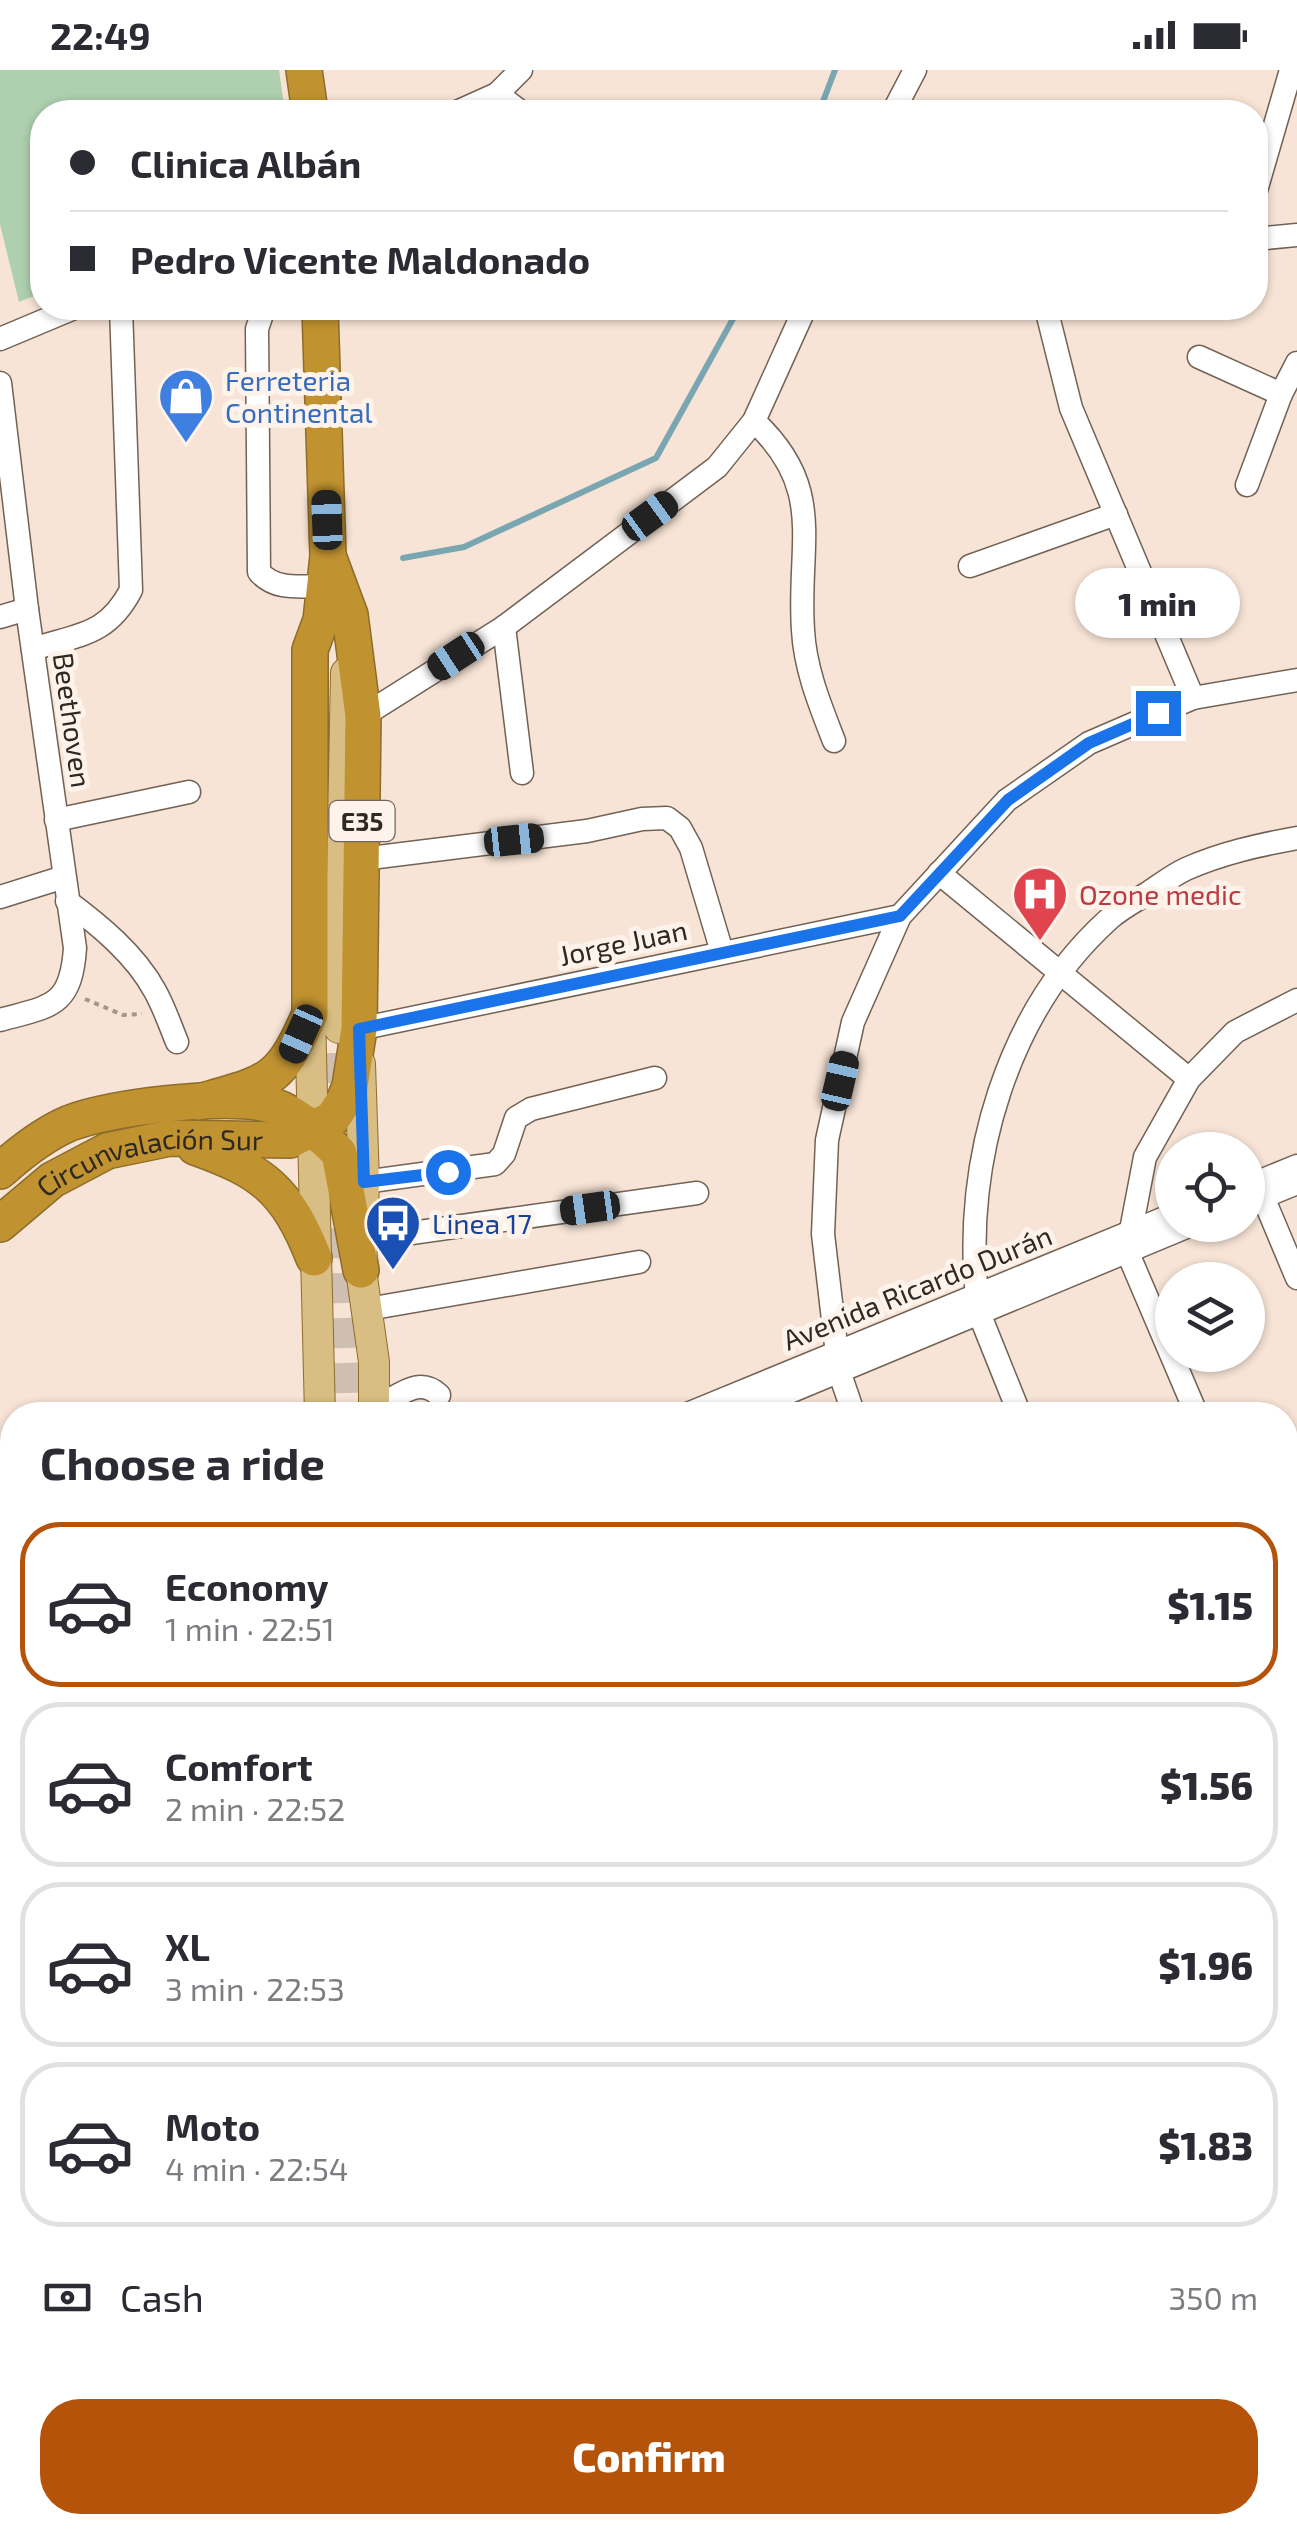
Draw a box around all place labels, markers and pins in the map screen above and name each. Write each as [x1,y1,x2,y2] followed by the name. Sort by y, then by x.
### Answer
[225,363,373,429] place label: Ferreteria Continental
[156,366,216,445] shop icon: Ferreteria Continental
[1010,864,1070,943] hospital icon: Ozone medic
[1079,877,1242,911] place label: Ozone medic
[363,1193,423,1272] bus stop icon: Linea 17
[432,1206,532,1240] place label: Linea 17

